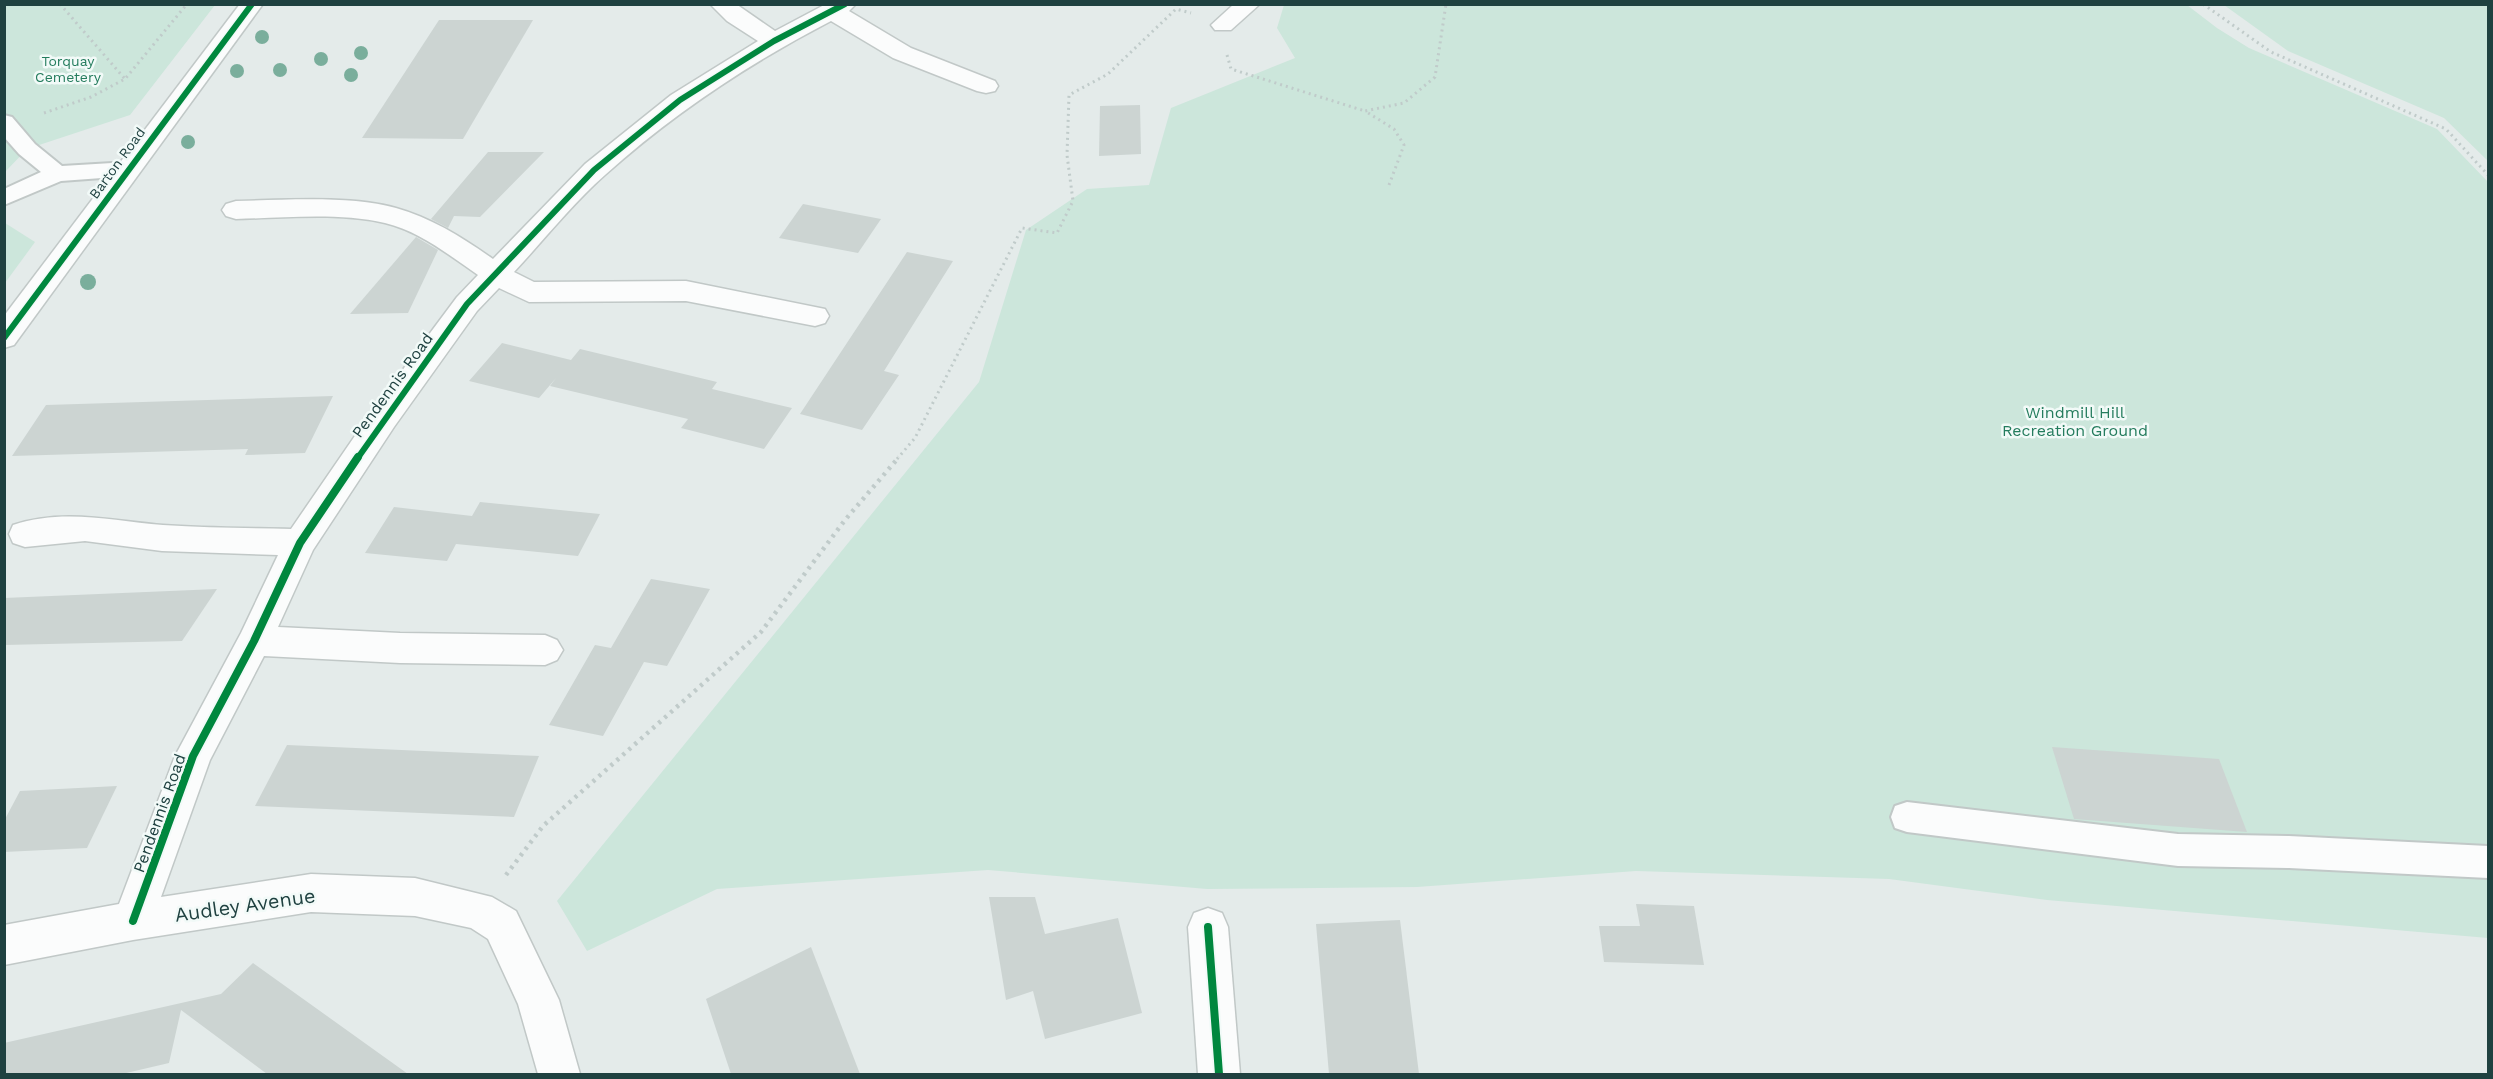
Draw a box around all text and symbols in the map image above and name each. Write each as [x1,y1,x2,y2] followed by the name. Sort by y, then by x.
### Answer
[35,53,102,85] park label: Torquay Cemetery
[86,124,148,202] street label: Barton Road
[348,329,437,441] street label: Pendennis Road
[2002,403,2148,440] park label: Windmill Hill Recreation Ground
[129,751,190,875] street label: Pendennis Road
[173,883,317,927] street label: Audley Avenue

